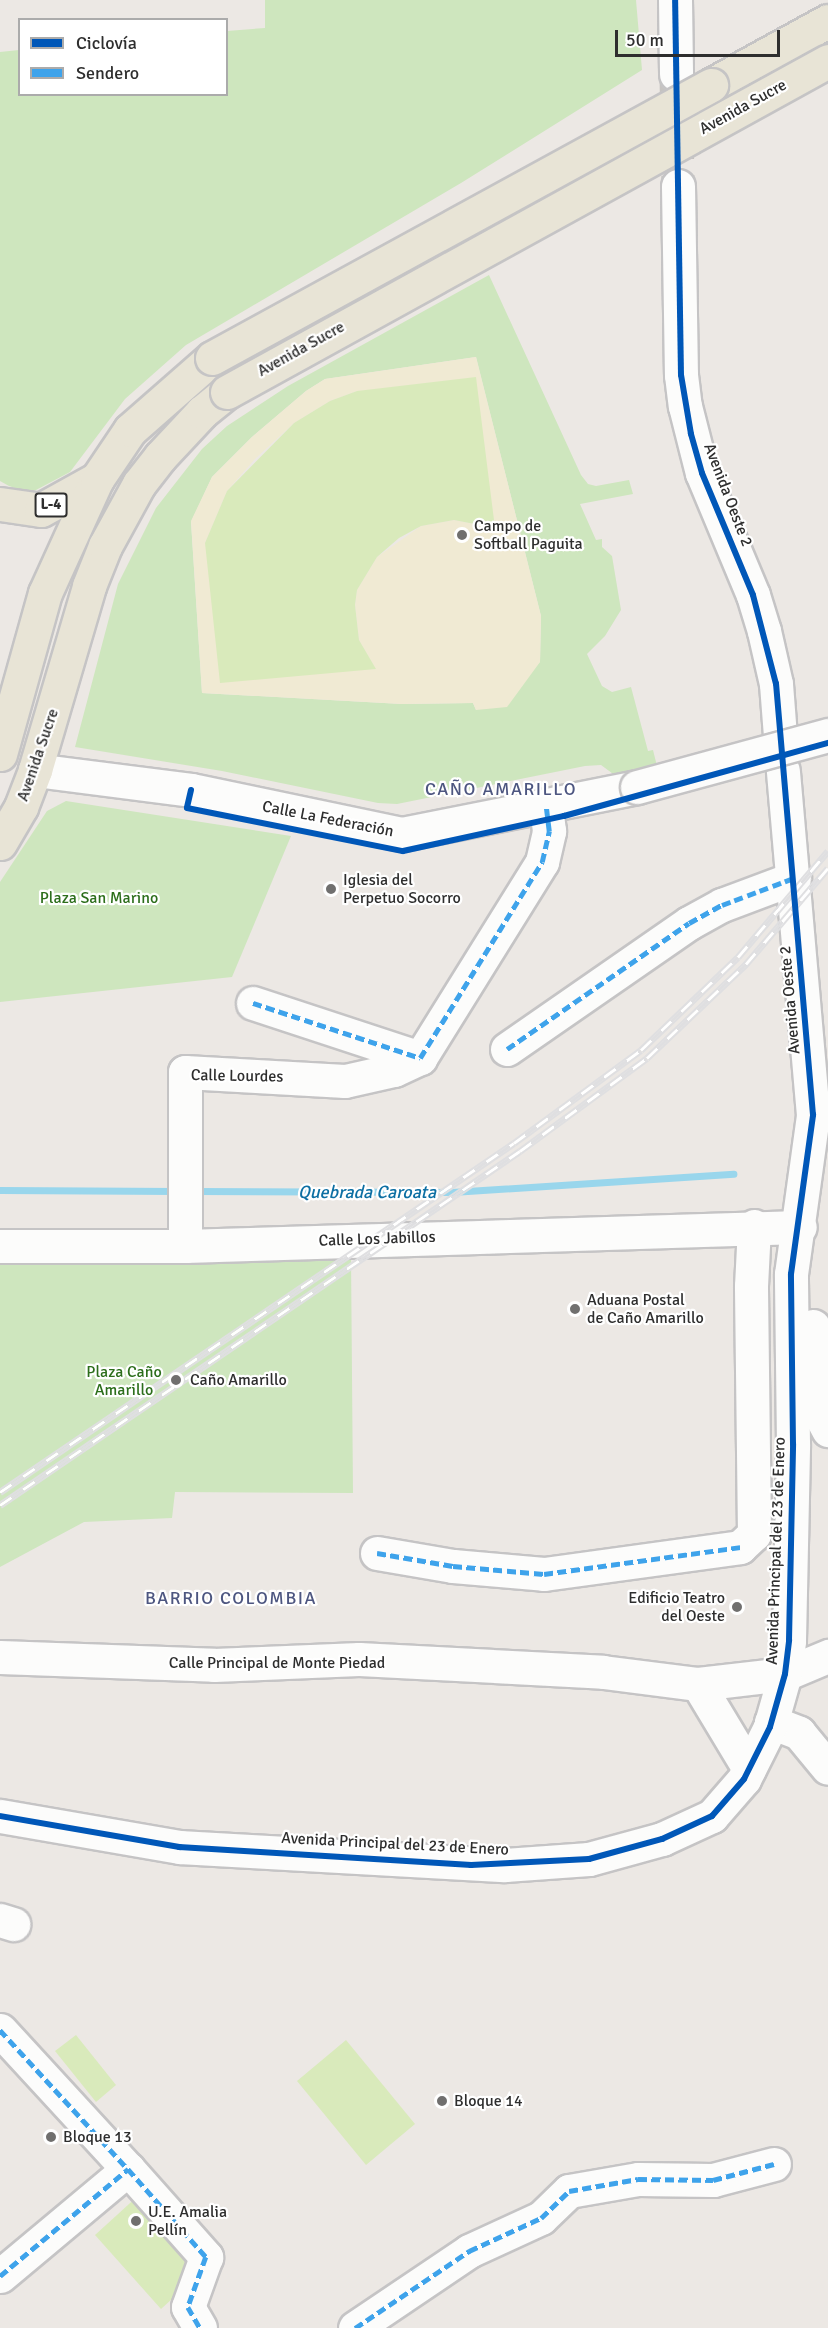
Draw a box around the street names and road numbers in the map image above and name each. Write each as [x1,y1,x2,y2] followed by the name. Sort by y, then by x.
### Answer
[696,75,790,139] street label: Avenida Sucre
[254,317,348,381] street label: Avenida Sucre
[700,441,756,549] street label: Avenida Oeste 2
[34,493,68,517] road number: L-4
[13,706,63,804] street label: Avenida Sucre
[261,797,395,841] street label: Calle La Federación
[776,945,804,1055] street label: Avenida Oeste 2
[191,1066,283,1086] street label: Calle Lourdes
[318,1227,436,1251] street label: Calle Los Jabillos
[762,1437,790,1665] street label: Avenida Principal del 23 de Enero
[169,1653,385,1673] street label: Calle Principal de Monte Piedad
[281,1828,509,1860] street label: Avenida Principal del 23 de Enero

